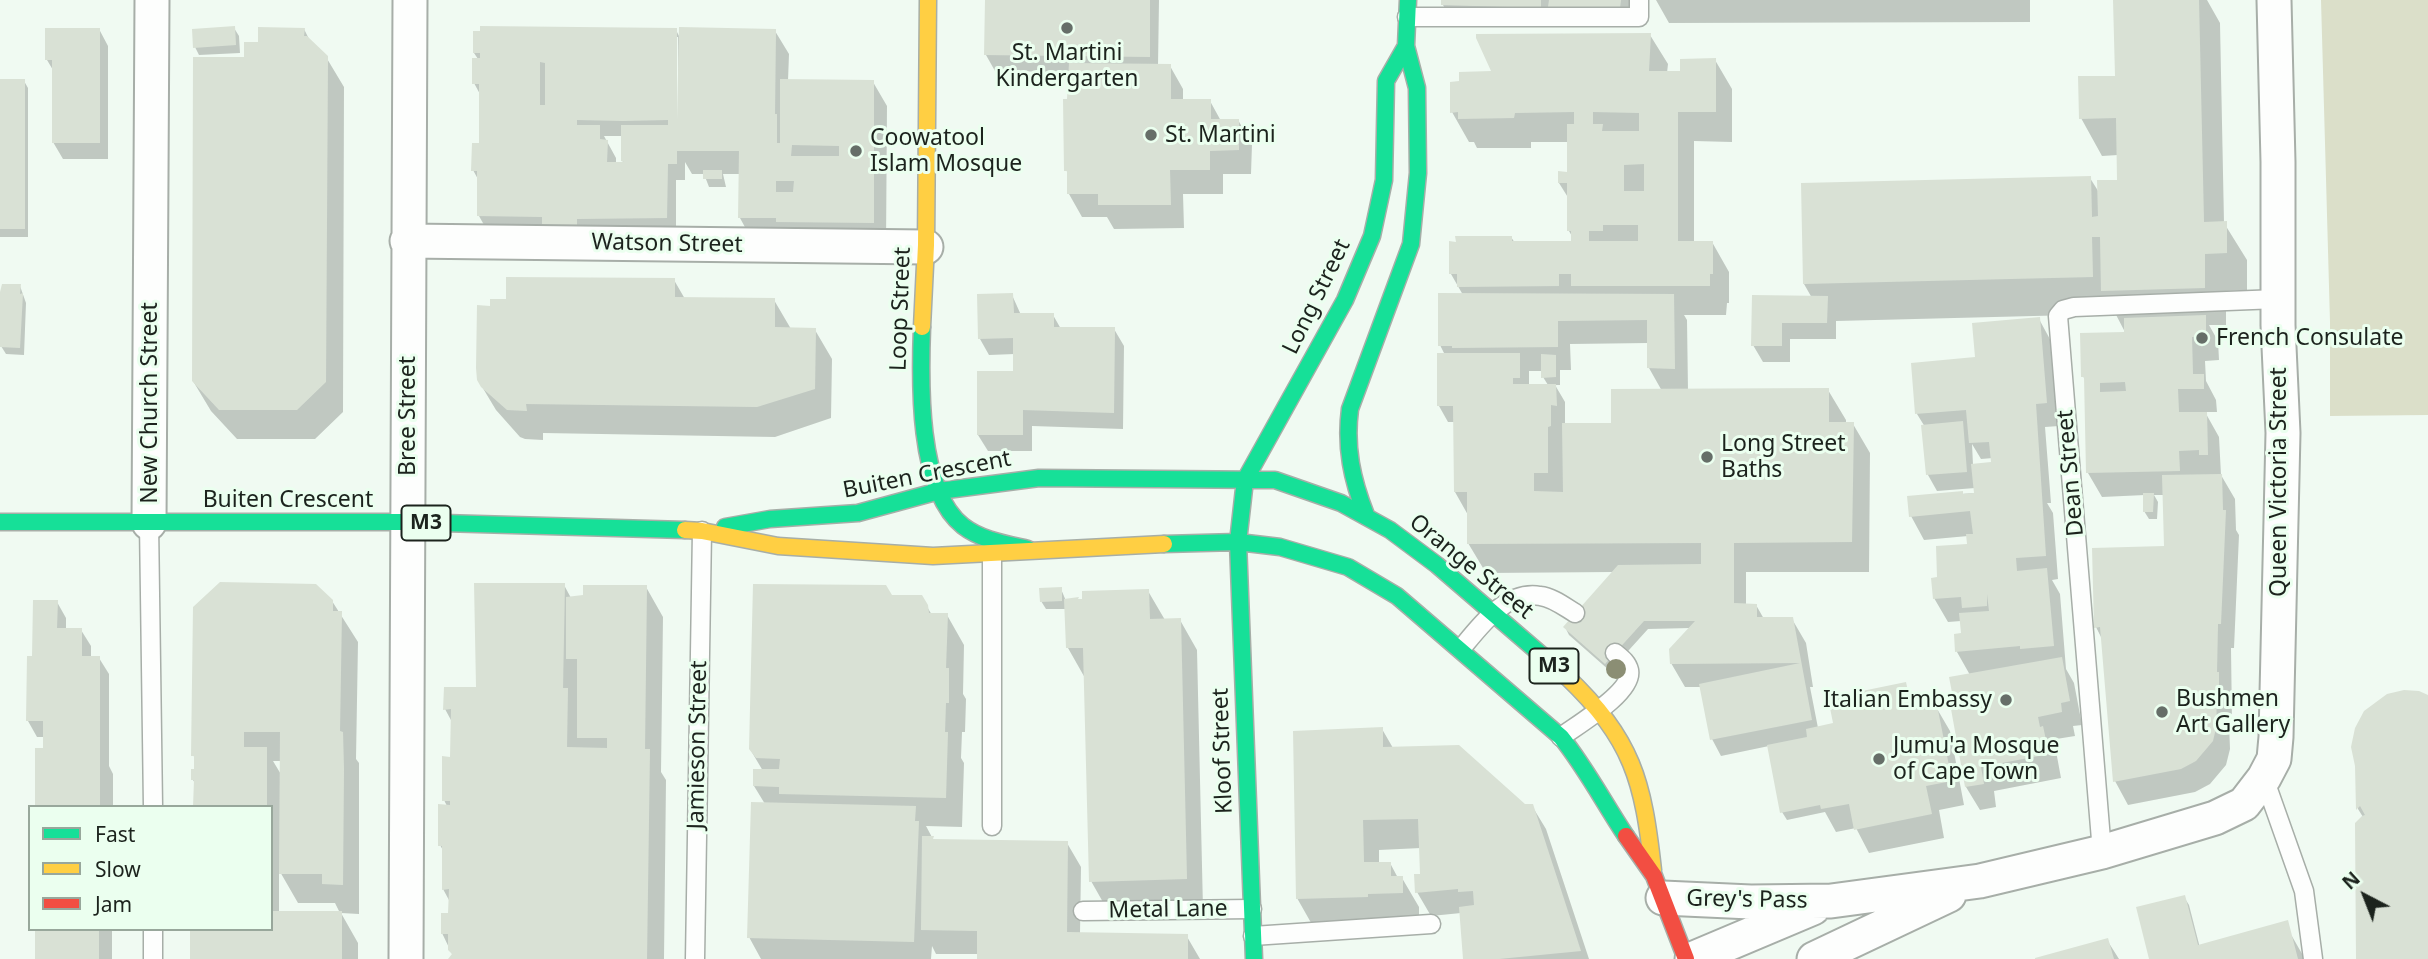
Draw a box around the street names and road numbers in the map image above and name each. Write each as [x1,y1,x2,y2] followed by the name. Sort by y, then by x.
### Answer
[591,229,743,259] street label: Watson Street
[1277,235,1357,359] street label: Long Street
[885,246,917,372] street label: Loop Street
[136,302,164,504] street label: New Church Street
[394,356,422,476] street label: Bree Street
[2265,367,2293,597] street label: Queen Victoria Street
[2052,409,2090,537] street label: Dean Street
[841,445,1013,505] street label: Buiten Crescent
[203,486,373,514] street label: Buiten Crescent
[402,505,450,540] road number: M3
[1403,509,1539,625] street label: Orange Street
[1530,648,1578,684] road number: M3
[683,660,713,830] street label: Jamieson Street
[1207,688,1239,814] street label: Kloof Street
[1686,885,1808,915] street label: Grey's Pass
[1108,895,1228,925] street label: Metal Lane

